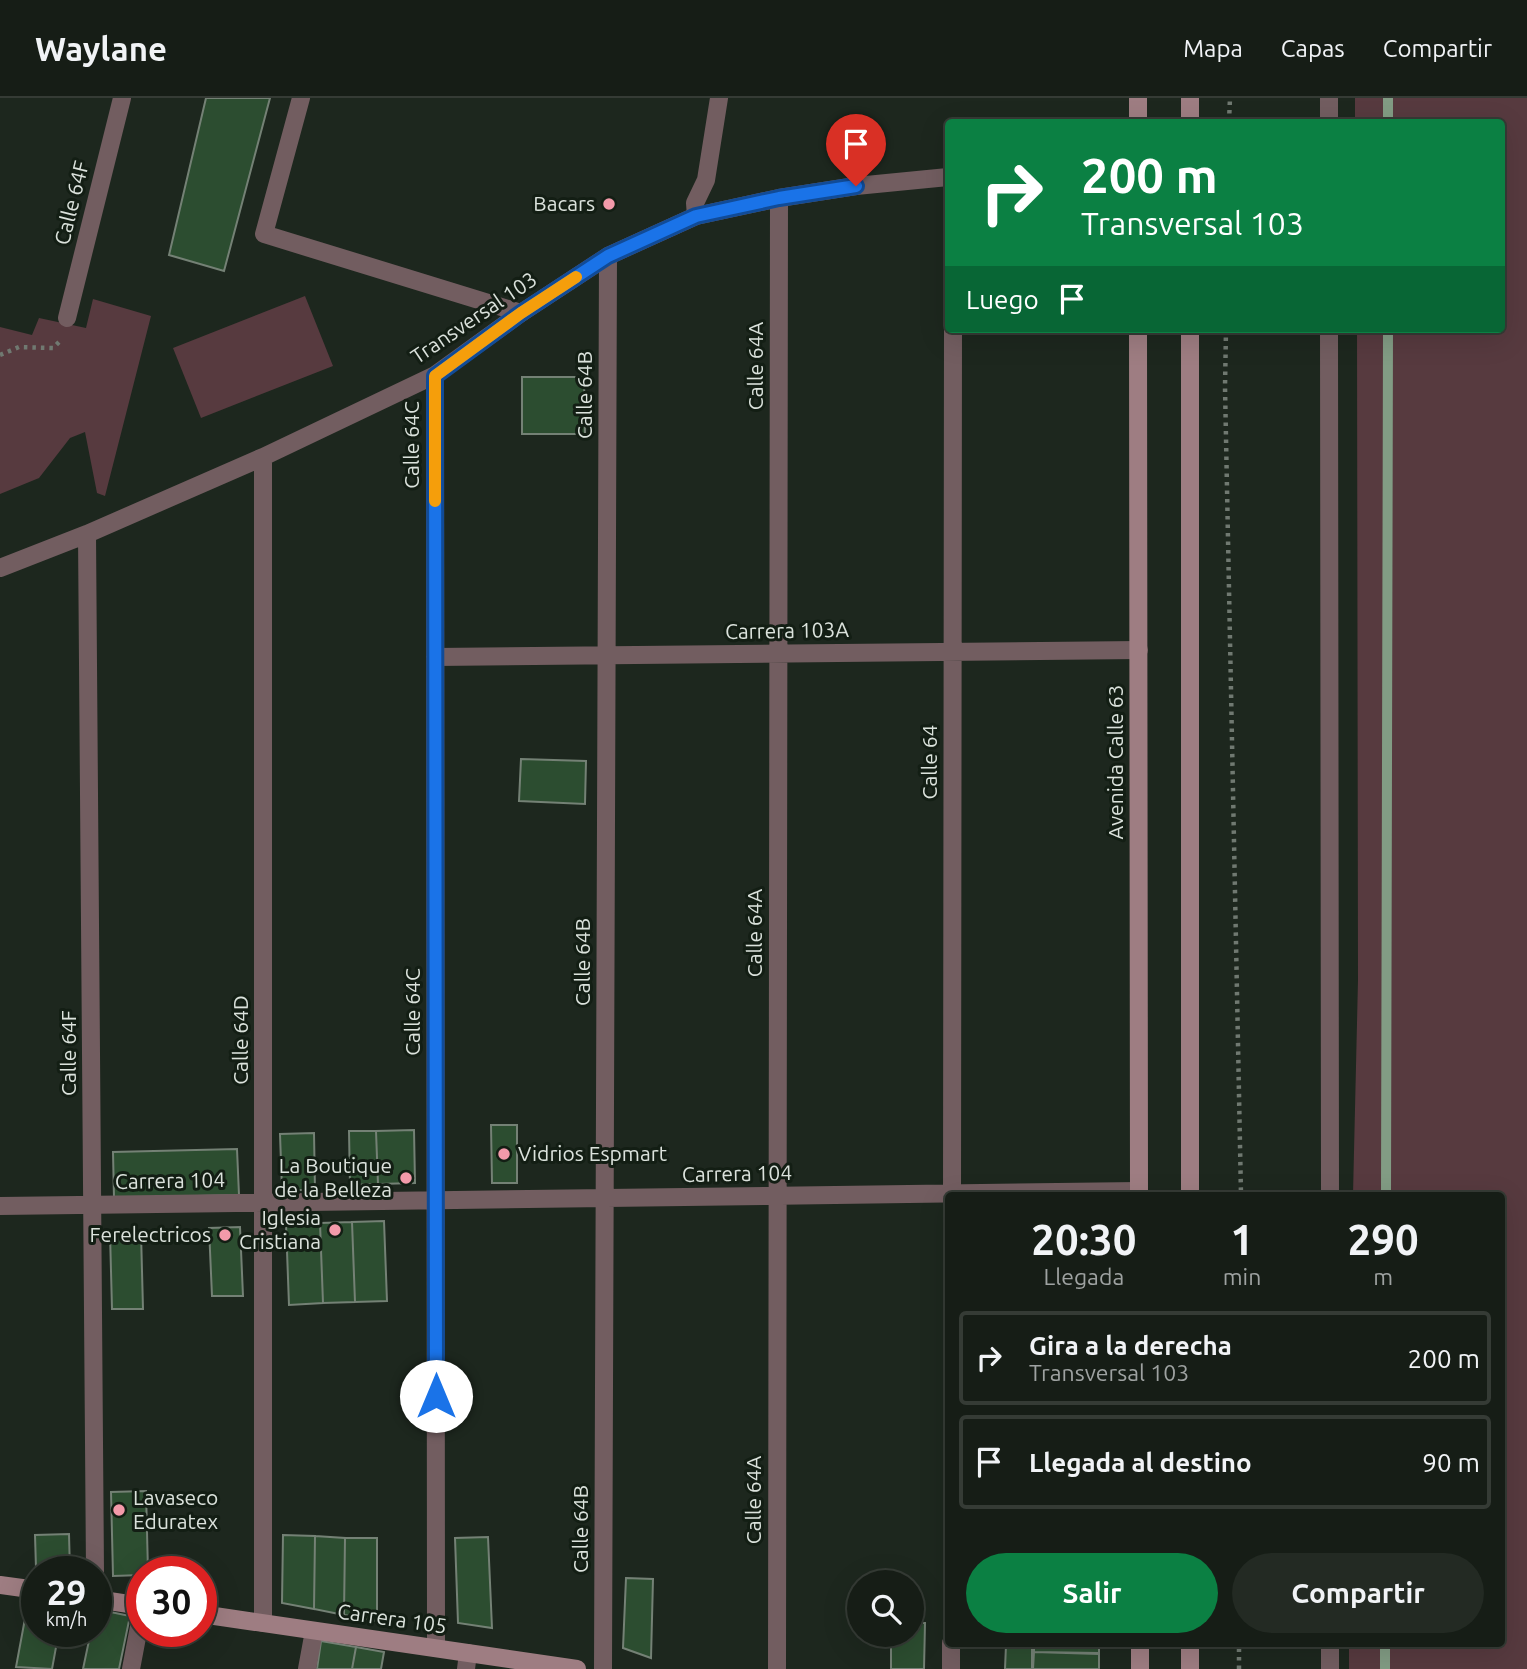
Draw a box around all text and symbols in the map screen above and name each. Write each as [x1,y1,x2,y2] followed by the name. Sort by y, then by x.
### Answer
[35,30,167,67] text: Waylane
[1183,35,1243,62] text: Mapa
[1281,35,1345,62] text: Capas
[1383,35,1492,62] text: Compartir
[826,114,886,186] pin
[837,125,875,163] icon: arrive
[966,147,1057,238] icon: right
[1081,147,1218,202] text: 200 m
[49,158,93,247] street label: Calle 64F
[533,191,595,215] place label: Bacars
[601,196,617,212] marker: Bacars
[1081,205,1304,241] text: Transversal 103
[406,266,541,368] street label: Transversal 103
[1053,280,1091,318] icon: arrive
[966,285,1039,314] text: Luego
[743,321,767,410] street label: Calle 64A
[572,351,596,439] street label: Calle 64B
[399,401,423,489] street label: Calle 64C
[725,617,849,643] street label: Carrera 103A
[1103,685,1127,839] street label: Avenida Calle 63
[917,725,941,799] street label: Calle 64
[742,888,766,977] street label: Calle 64A
[570,918,594,1006] street label: Calle 64B
[400,968,424,1056] street label: Calle 64C
[228,995,252,1085] street label: Calle 64D
[56,1010,80,1096] street label: Calle 64F
[518,1141,667,1165] place label: Vidrios Espmart
[496,1146,512,1162] marker: Vidrios Espmart
[274,1153,392,1201] place label: La Boutique de la Belleza
[682,1160,792,1186] street label: Carrera 104
[115,1167,225,1193] street label: Carrera 104
[398,1170,414,1186] marker: La Boutique de la Belleza
[239,1205,321,1253] place label: Iglesia Cristiana
[1031,1216,1136,1263] text: 20:30
[1230,1216,1254,1263] text: 1
[1348,1216,1419,1263] text: 290
[90,1222,211,1246] place label: Ferelectricos
[327,1222,343,1238] marker: Iglesia Cristiana
[217,1227,233,1243] marker: Ferelectricos
[1043,1264,1124,1289] text: Llegada
[1223,1264,1261,1289] text: min
[1373,1264,1393,1289] text: m
[1029,1331,1232,1360] text: Gira a la derecha
[970,1339,1008,1377] icon: right
[1408,1344,1480,1373] text: 200 m
[399,1359,473,1433] position arrow
[1029,1360,1189,1385] text: Transversal 103
[970,1443,1008,1481] icon: arrive
[1029,1448,1252,1477] text: Llegada al destino
[1422,1448,1480,1477] text: 90 m
[741,1455,765,1544] street label: Calle 64A
[133,1485,218,1533] place label: Lavaseco Eduratex
[568,1485,592,1573] street label: Calle 64B
[111,1502,127,1518] marker: Lavaseco Eduratex
[966,1553,1218,1633] button: Salir
[1232,1553,1484,1633] button: Compartir
[126,1556,217,1647] speed limit sign: 30
[847,1570,924,1647] map controls
[847,1570,924,1647] button: search
[47,1572,86,1612] text: 29
[336,1598,448,1638] street label: Carrera 105
[46,1609,87,1629] text: km/h

